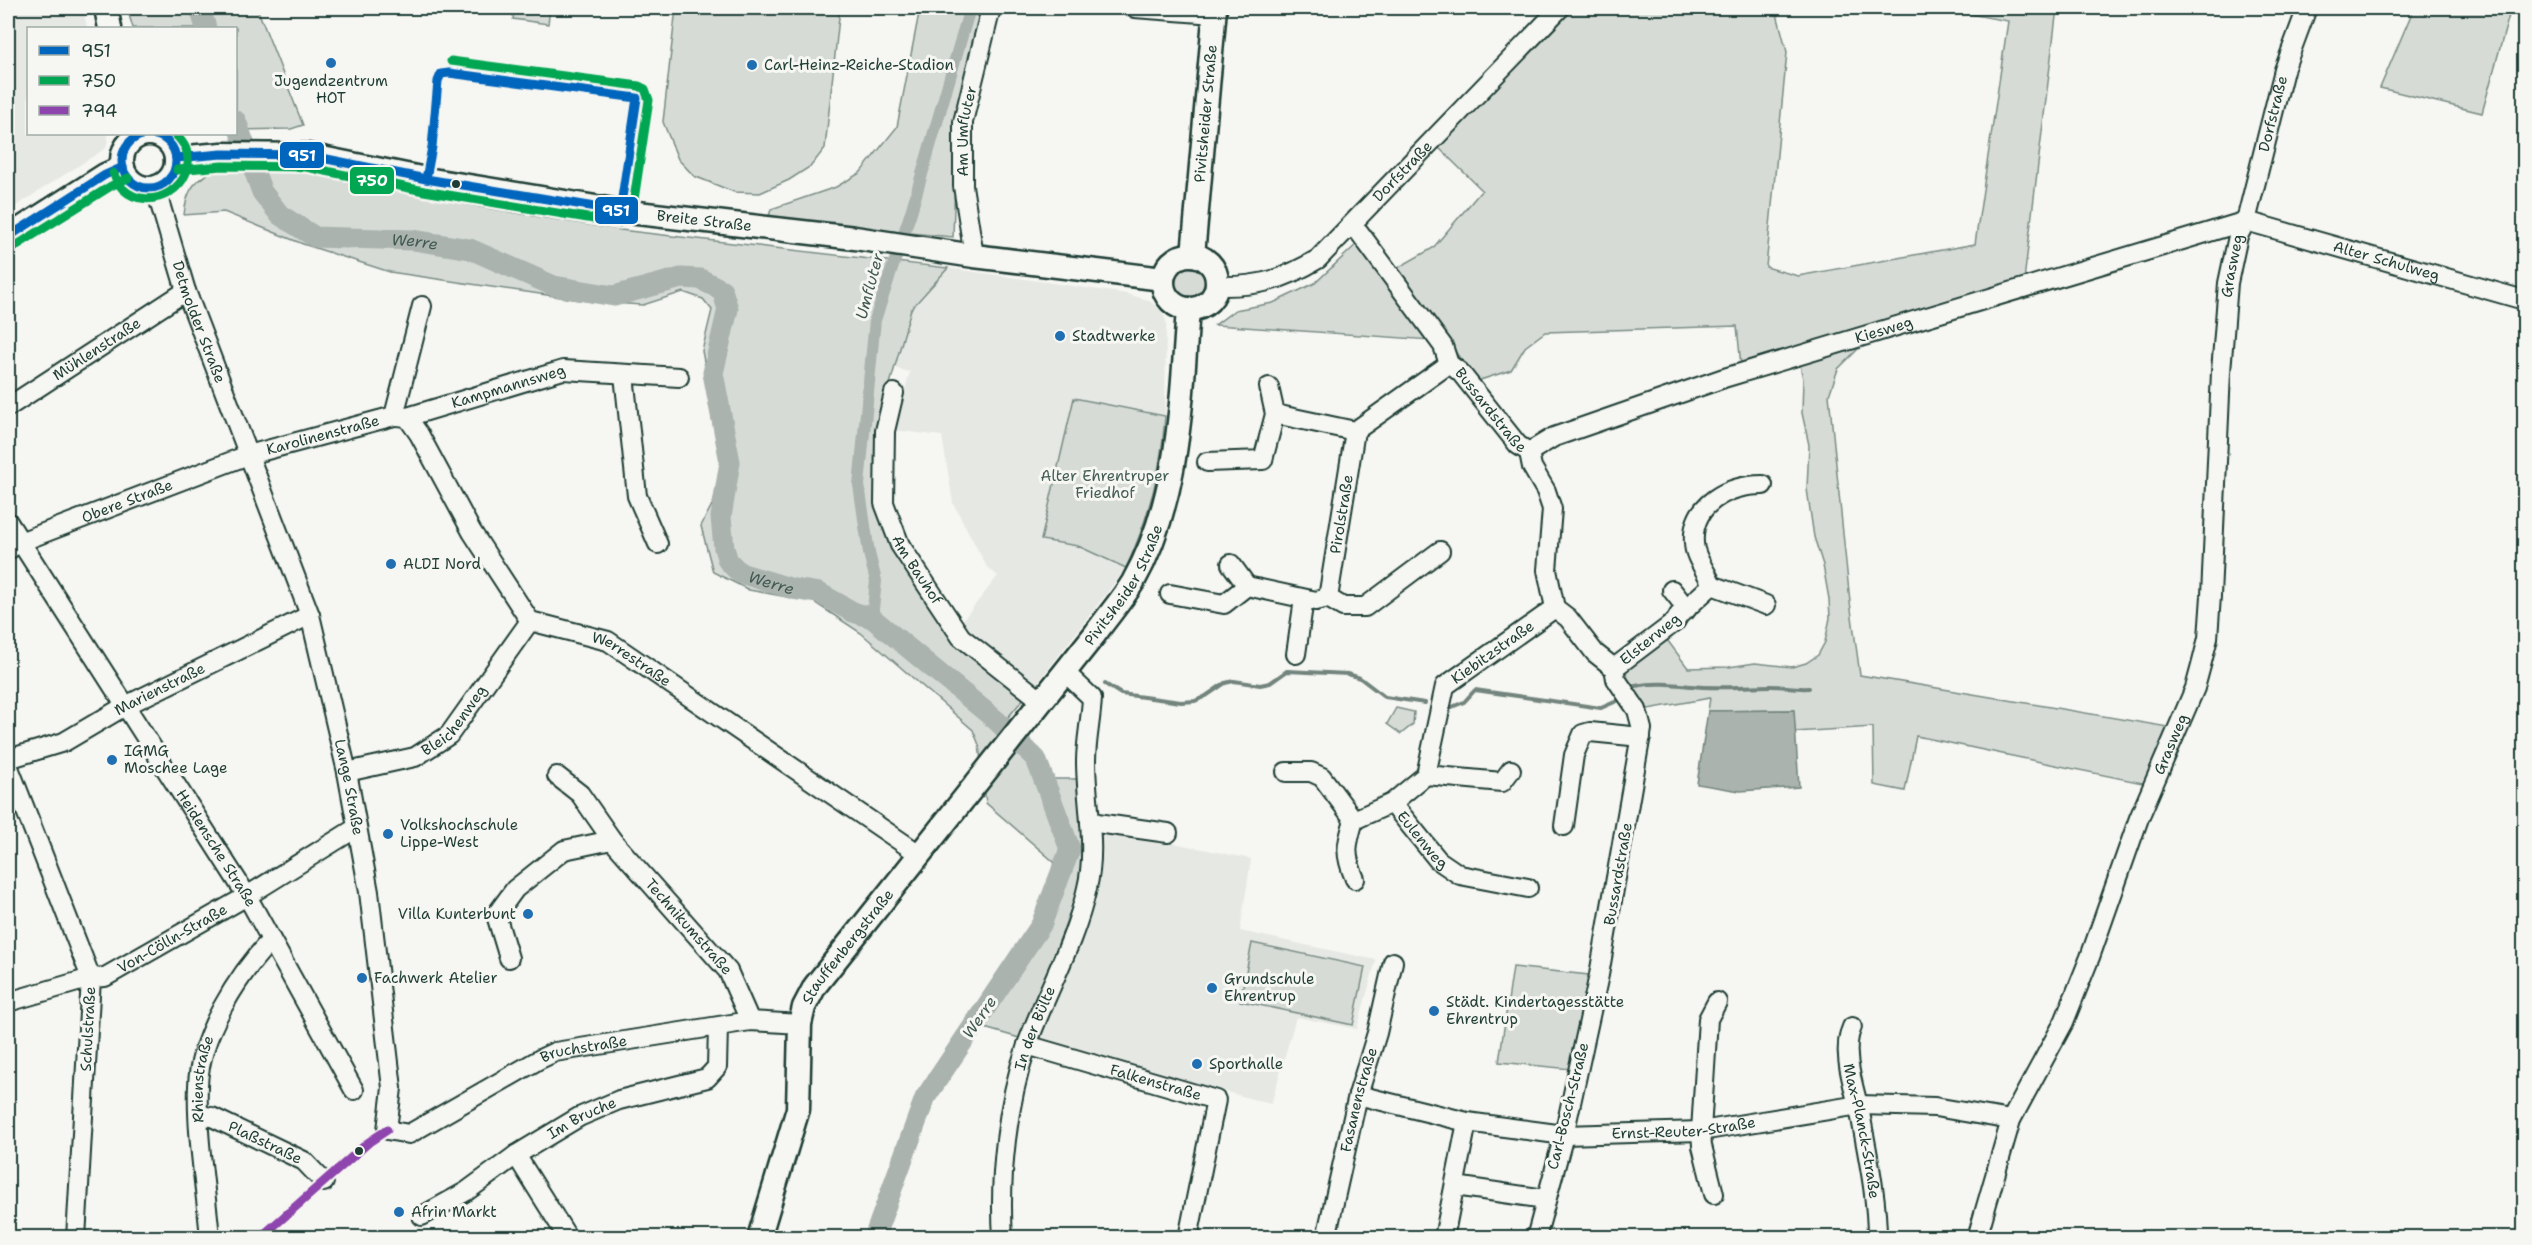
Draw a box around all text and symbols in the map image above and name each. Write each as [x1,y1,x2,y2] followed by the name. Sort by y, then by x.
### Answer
[27,27,237,135] legend
[81,39,111,63] text: 951
[1190,44,1222,183] street label: Pivitsheider Straße
[764,55,954,75] place label: Carl-Heinz-Reiche-Stadion
[324,56,338,70] marker: Jugendzentrum HOT
[745,58,759,72] marker: Carl-Heinz-Reiche-Stadion
[81,69,116,93] text: 750
[274,71,388,108] place label: Jugendzentrum HOT
[2254,74,2292,154] street label: Dorfstraße
[953,84,982,177] street label: Am Umfluter
[81,99,117,123] text: 794
[1368,136,1437,206] street label: Dorfstraße
[279,141,325,169] line badge: 951
[288,145,316,166] text: 951
[349,166,395,195] line badge: 750
[356,170,388,191] text: 750
[450,178,462,190] unlabelled marker
[594,196,639,225] line badge: 951
[602,200,630,221] text: 951
[656,205,753,236] street label: Breite Straße
[391,229,440,255] water label: Werre
[2217,232,2248,298] street label: Grasweg
[2331,236,2442,286] street label: Alter Schulweg
[851,250,888,322] water label: Umfluter
[168,259,230,386] street label: Detmolder Straße
[1853,312,1915,348] street label: Kiesweg
[49,313,145,385] street label: Mühlenstraße
[1072,326,1156,346] place label: Stadtwerke
[1053,329,1067,343] marker: Stadtwerke
[449,360,568,413] street label: Kampmannsweg
[1450,363,1530,458] street label: Bussardstraße
[264,410,382,460] street label: Karolinenstraße
[1041,466,1169,503] park label: Alter Ehrentruper Friedhof
[1325,473,1358,555] street label: Pirolstraße
[79,475,176,528] street label: Obere Straße
[1080,522,1167,650] street label: Pivitsheider Straße
[887,533,947,609] street label: Am Bauhof
[403,554,481,574] place label: ALDI Nord
[384,557,398,571] marker: ALDI Nord
[746,566,797,600] water label: Werre
[1616,608,1684,670] street label: Elsterweg
[1447,616,1538,689] street label: Kiebitzstraße
[590,627,675,691] street label: Werrestraße
[111,658,208,720] street label: Marienstraße
[417,681,491,760] street label: Bleichenweg
[2149,711,2193,778] street label: Grasweg
[330,737,368,837] street label: Lange Straße
[124,741,228,778] place label: IGMG Moschee Lage
[105,753,119,767] marker: IGMG Moschee Lage
[171,786,261,910] street label: Heidensche Straße
[1392,807,1452,874] street label: Eulenweg
[400,815,518,852] place label: Volkshochschule Lippe-West
[1599,821,1637,927] street label: Bussardstraße
[381,827,395,841] marker: Volkshochschule Lippe-West
[641,874,737,979] street label: Technikumstraße
[797,885,898,1008] street label: Stauffenbergstraße
[114,899,231,978] street label: Von-Cölln-Straße
[398,904,516,924] place label: Villa Kunterbunt
[521,907,535,921] marker: Villa Kunterbunt
[374,968,498,988] place label: Fachwerk Atelier
[1224,969,1314,1006] place label: Grundschule Ehrentrup
[355,971,369,985] marker: Fachwerk Atelier
[1205,981,1219,995] marker: Grundschule Ehrentrup
[1010,983,1060,1073] street label: In der Bülte
[76,986,100,1072] street label: Schulstraße
[958,992,1001,1043] water label: Werre
[1446,992,1624,1029] place label: Städt. Kindertagesstätte Ehrentrup
[1427,1004,1441,1018] marker: Städt. Kindertagesstätte Ehrentrup
[537,1031,628,1067] street label: Bruchstraße
[188,1033,218,1123] street label: Rhienstraße
[1543,1040,1593,1172] street label: Carl-Bosch-Straße
[1336,1045,1382,1154] street label: Fasanenstraße
[1209,1054,1283,1074] place label: Sporthalle
[1190,1057,1204,1071] marker: Sporthalle
[1108,1060,1204,1105] street label: Falkenstraße
[1839,1062,1885,1200] street label: Max-Planck-Straße
[544,1092,619,1144] street label: Im Bruche
[1611,1112,1757,1144] street label: Ernst-Reuter-Straße
[225,1116,305,1169] street label: Plaßstraße
[353,1145,365,1157] unlabelled marker
[411,1202,497,1222] place label: Afrin Markt
[392,1205,406,1219] marker: Afrin Markt

